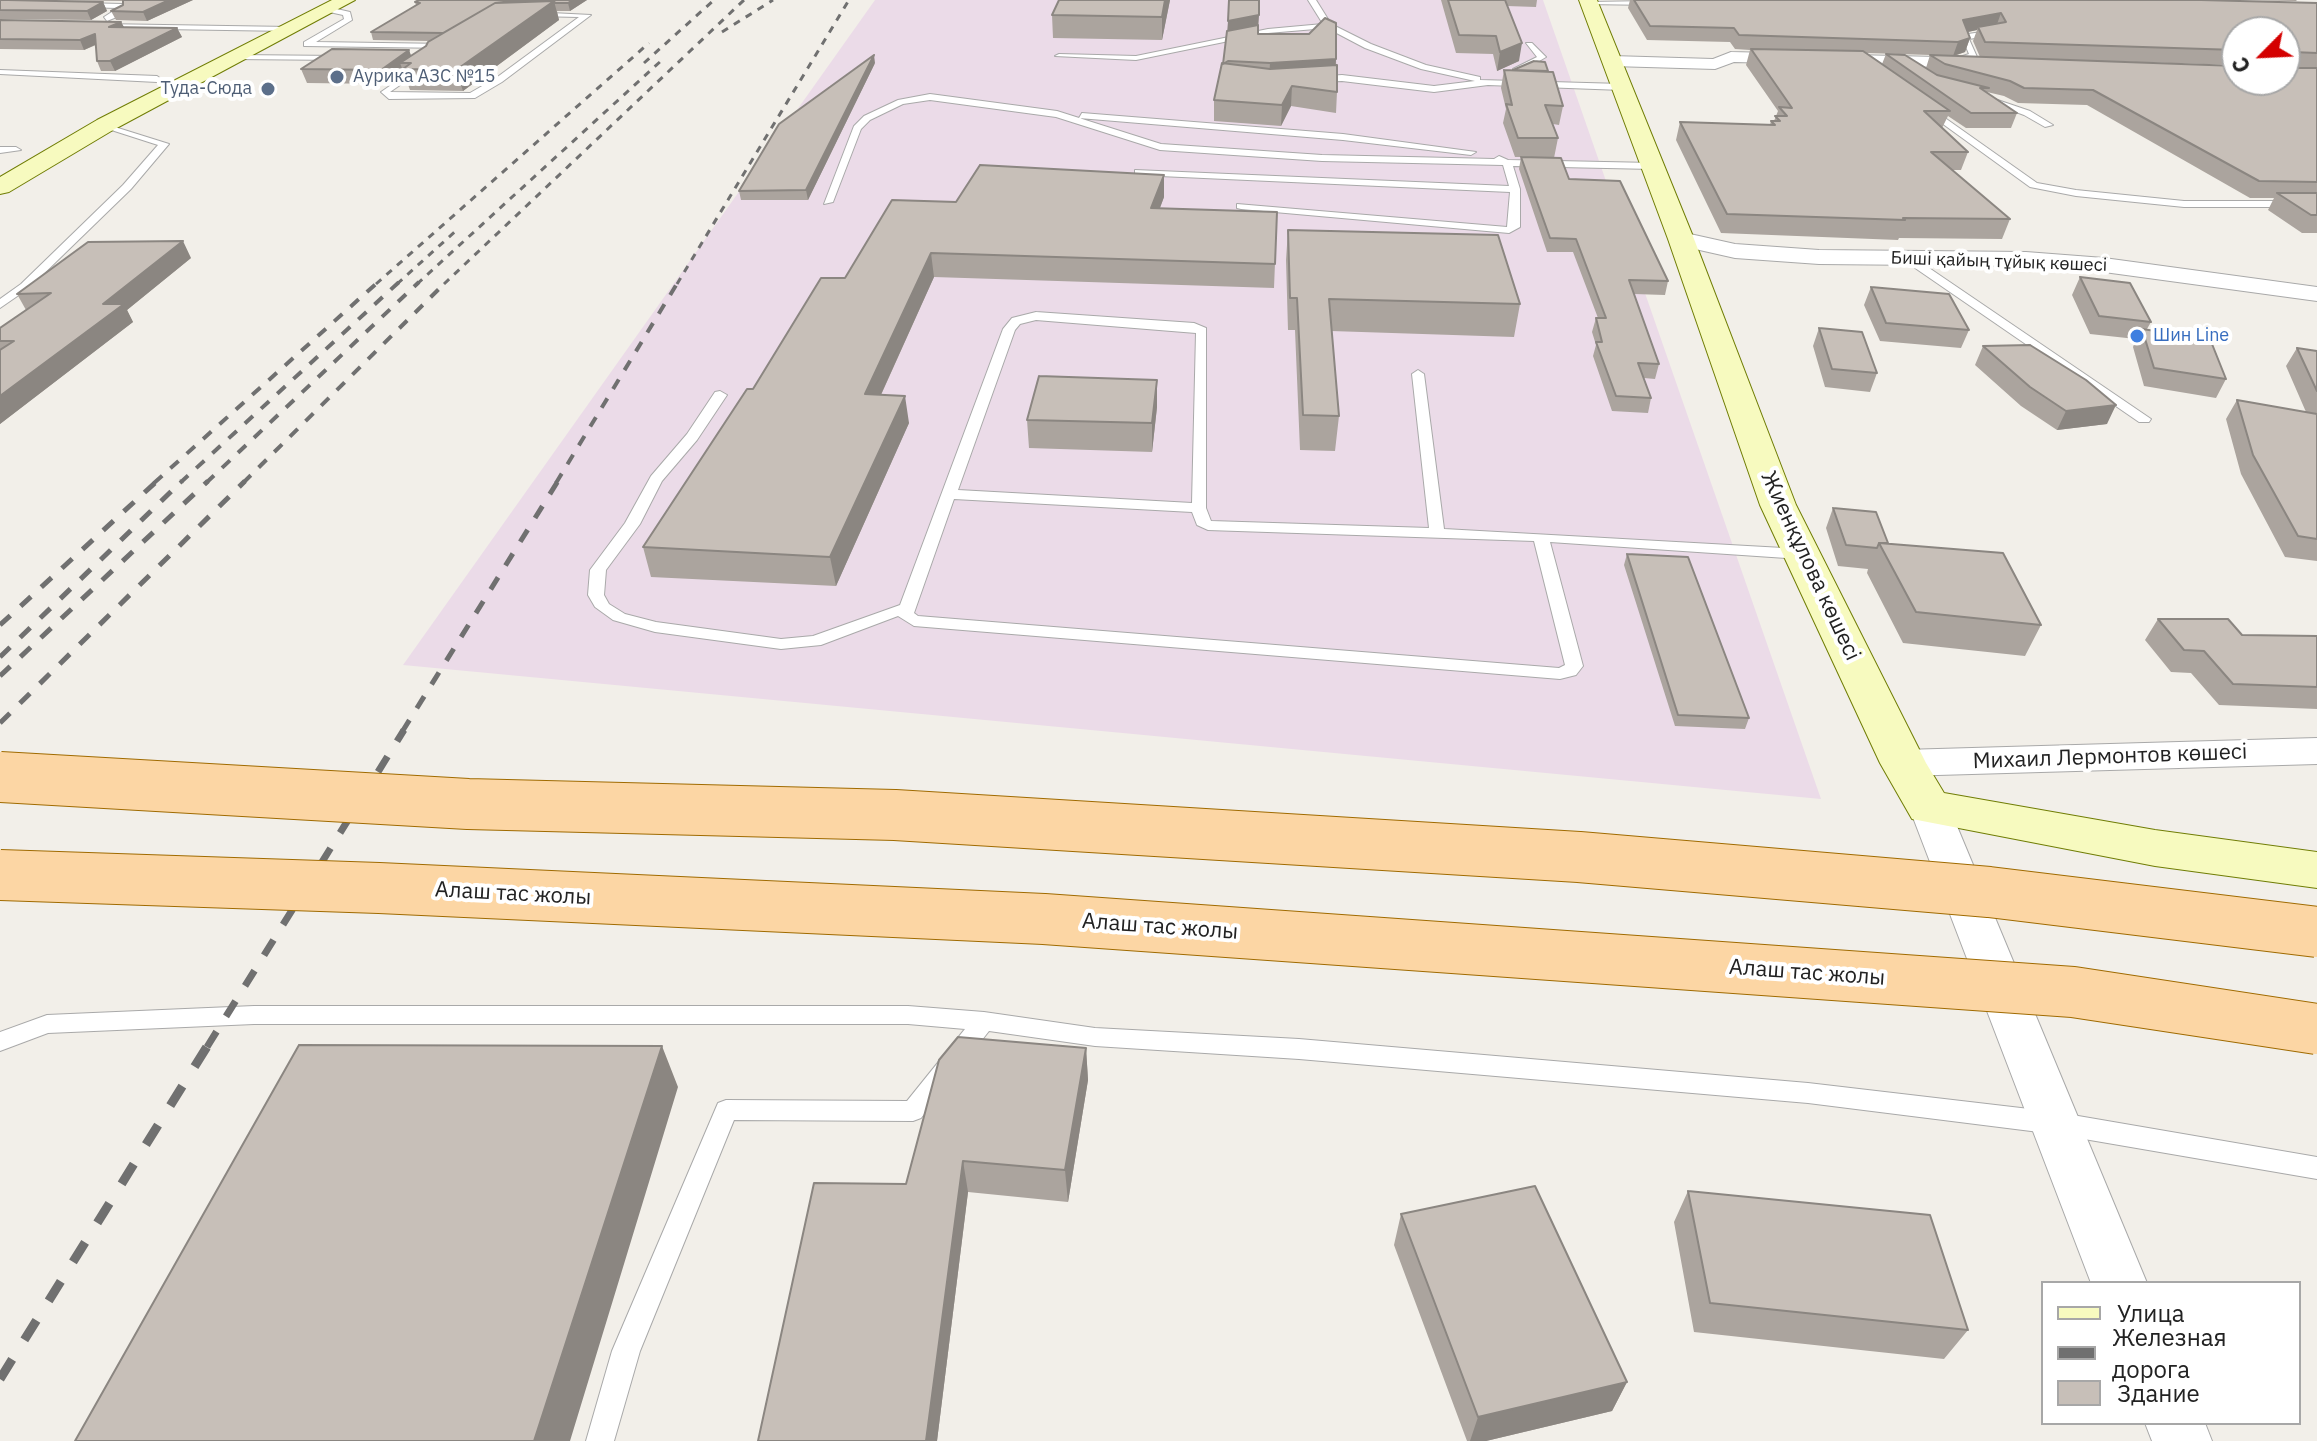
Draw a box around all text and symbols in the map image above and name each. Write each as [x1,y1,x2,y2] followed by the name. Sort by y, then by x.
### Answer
[2221,16,2301,96] north arrow
[2224,53,2257,78] text: С
[353,66,495,88] place label: Аурика АЗС №15
[328,68,346,86] marker: Аурика АЗС №15
[160,78,252,100] place label: Туда-Сюда
[259,80,277,98] marker: Туда-Сюда
[1890,247,2108,277] street label: Биші қайың тұйық көшесі
[2153,325,2229,347] place label: Шин Line
[2128,327,2146,345] marker: Шин Line
[1754,467,1866,665] street label: Жиенқұлова көшесі
[1972,739,2248,775] street label: Михаил Лермонтов көшесі
[434,877,592,911] street label: Алаш тас жолы
[1081,908,1239,946] street label: Алаш тас жолы
[1728,954,1886,992] street label: Алаш тас жолы
[2041,1281,2301,1425] legend
[2117,1297,2185,1329] text: Улица
[2112,1321,2227,1385] text: Железная дорога
[2117,1377,2200,1409] text: Здание

